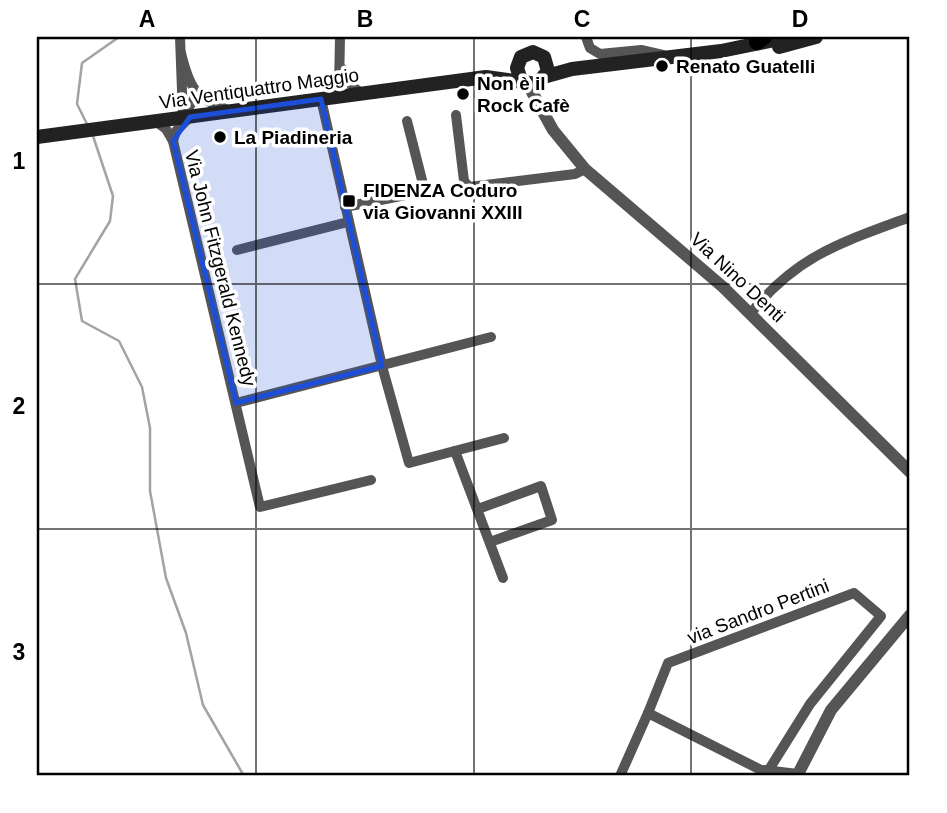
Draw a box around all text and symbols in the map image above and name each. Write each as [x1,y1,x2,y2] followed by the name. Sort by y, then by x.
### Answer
[139,6,155,32] text: A
[357,6,373,32] text: B
[574,6,590,32] text: C
[792,6,808,32] text: D
[676,56,815,77] place label: Renato Guatelli
[654,58,670,74] marker: Renato Guatelli
[158,64,360,113] street label: Via Ventiquattro Maggio
[477,73,570,116] place label: Non è il Rock Cafè
[455,86,471,102] marker: Non è il Rock Cafè
[234,127,353,148] place label: La Piadineria
[212,129,228,145] marker: La Piadineria
[13,148,26,174] text: 1
[181,148,260,389] street label: Via John Fitzgerald Kennedy
[363,180,522,223] place label: FIDENZA Coduro via Giovanni XXIII
[341,193,357,209] marker: FIDENZA Coduro via Giovanni XXIII
[686,228,789,326] street label: Via Nino Denti
[13,393,25,419] text: 2
[684,575,832,648] street label: via Sandro Pertini
[13,639,25,665] text: 3

